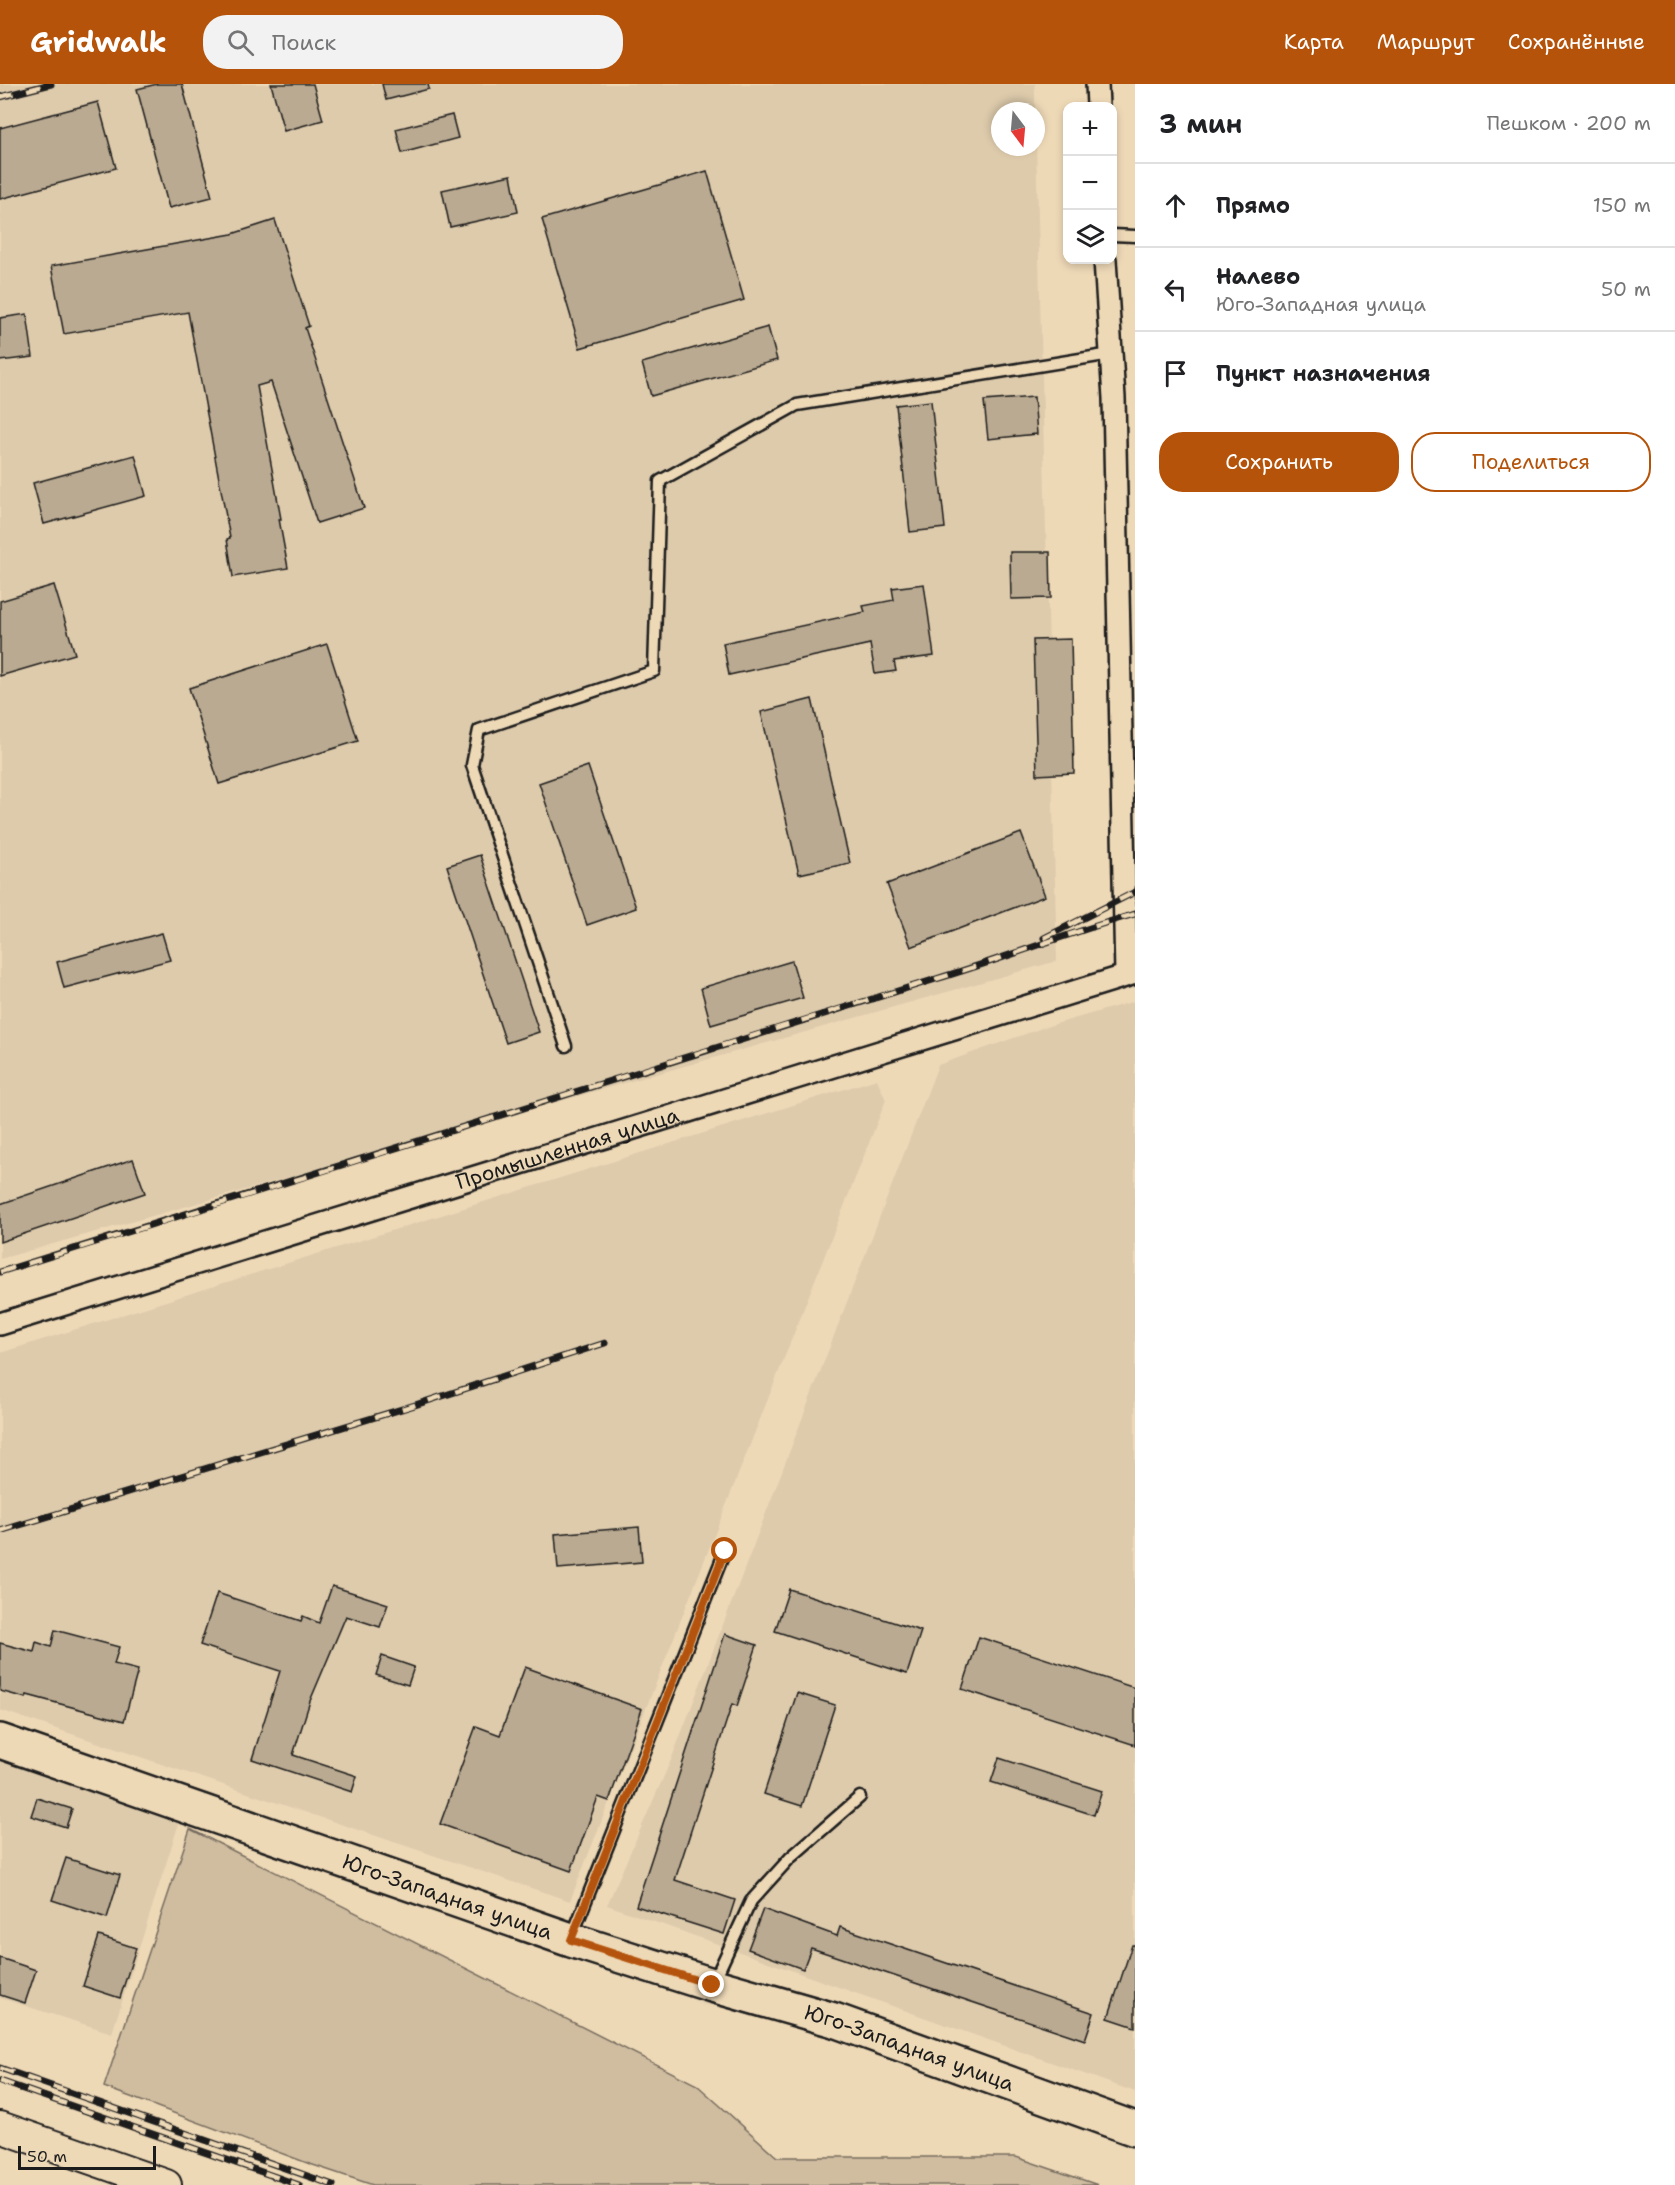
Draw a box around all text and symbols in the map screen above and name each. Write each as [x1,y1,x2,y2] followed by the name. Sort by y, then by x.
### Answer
[203,15,623,69] search box
[30,23,167,61] text: Gridwalk
[224,26,257,59] icon: search
[272,28,336,57] text: Поиск
[1284,28,1344,56] text: Карта
[1377,28,1475,56] text: Маршрут
[1508,28,1645,56] text: Сохранённые
[991,102,1045,156] north arrow
[1063,102,1117,264] map controls
[1063,102,1117,156] button: +
[1159,106,1242,141] text: 3 мин
[1487,110,1651,136] text: Пешком · 200 m
[1063,156,1117,210] button: −
[1159,189,1192,222] icon: ahead
[1216,191,1290,220] text: Прямо
[1593,192,1651,218] text: 150 m
[1063,210,1117,264] button: layers
[1216,262,1300,291] text: Налево
[1159,273,1192,306] icon: left
[1601,276,1651,302] text: 50 m
[1216,291,1426,317] text: Юго-Западная улица
[1159,357,1192,390] icon: arrive
[1216,359,1430,388] text: Пункт назначения
[1159,432,1399,492] button: Сохранить
[1411,432,1651,492] button: Поделиться
[453,1101,682,1196] street label: Промышленная улица
[711,1537,737,1563] route start
[339,1847,556,1947] street label: Юго-Западная улица
[698,1971,724,1997] route end
[801,1998,1018,2098] street label: Юго-Западная улица
[18,2143,156,2170] scale bar
[27,2146,67,2167] text: 50 m

